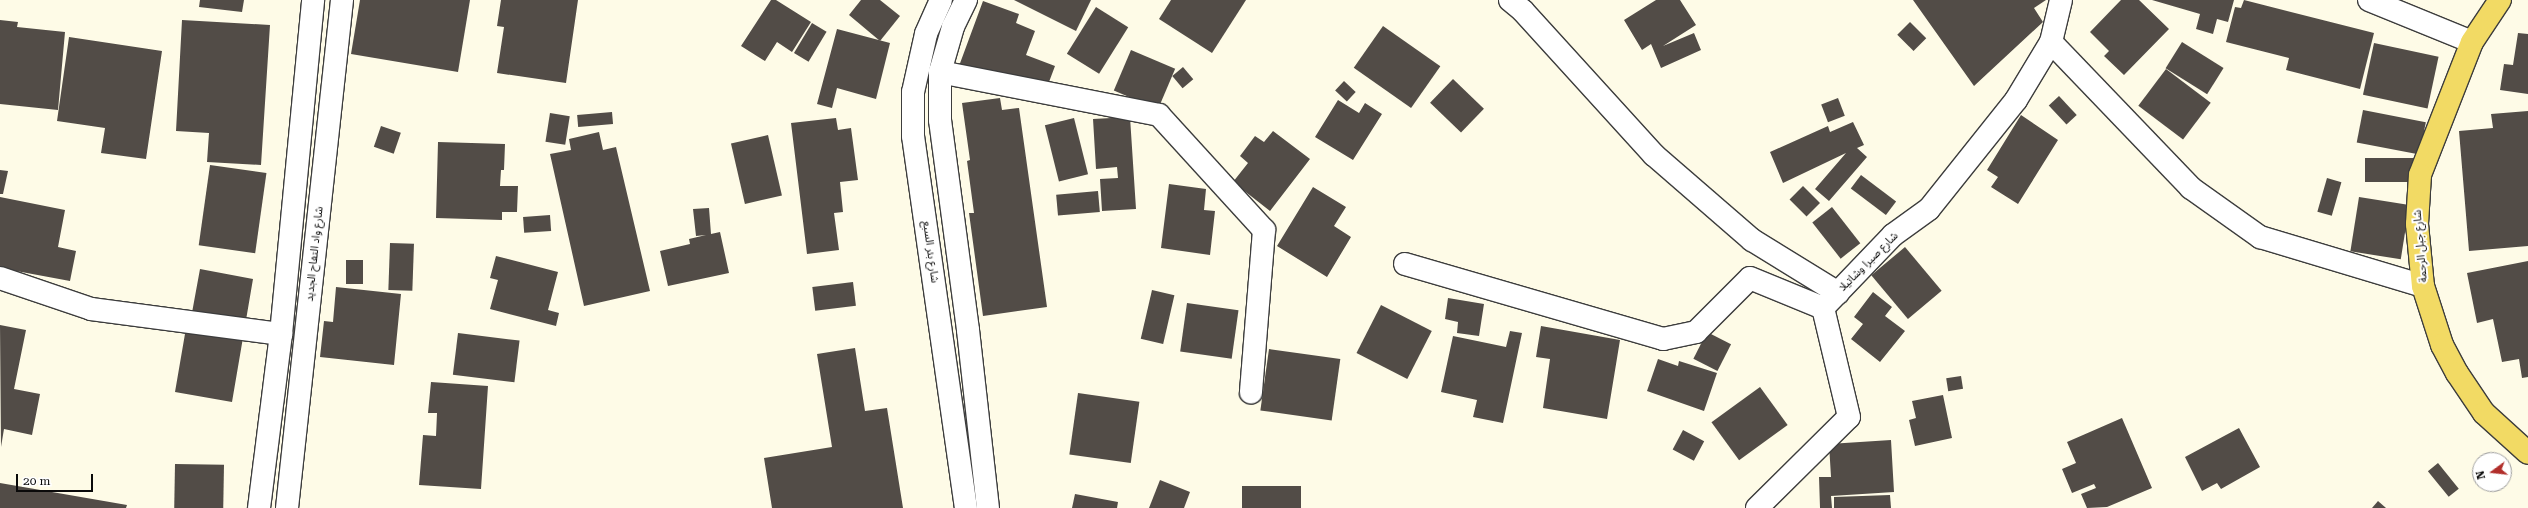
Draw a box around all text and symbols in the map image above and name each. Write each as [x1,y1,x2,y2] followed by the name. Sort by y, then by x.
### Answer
[303,206,327,302] street label: شارع واد التفاح الجديد
[2411,209,2431,283] street label: شارع جبل الرحمة
[919,220,941,284] street label: شارع بئر السبع
[1837,230,1901,294] street label: شارع صبرا وشاتيلا
[2472,452,2512,492] north arrow
[18,466,95,492] scale bar
[2474,469,2488,481] text: N
[23,474,50,488] text: 20 m

